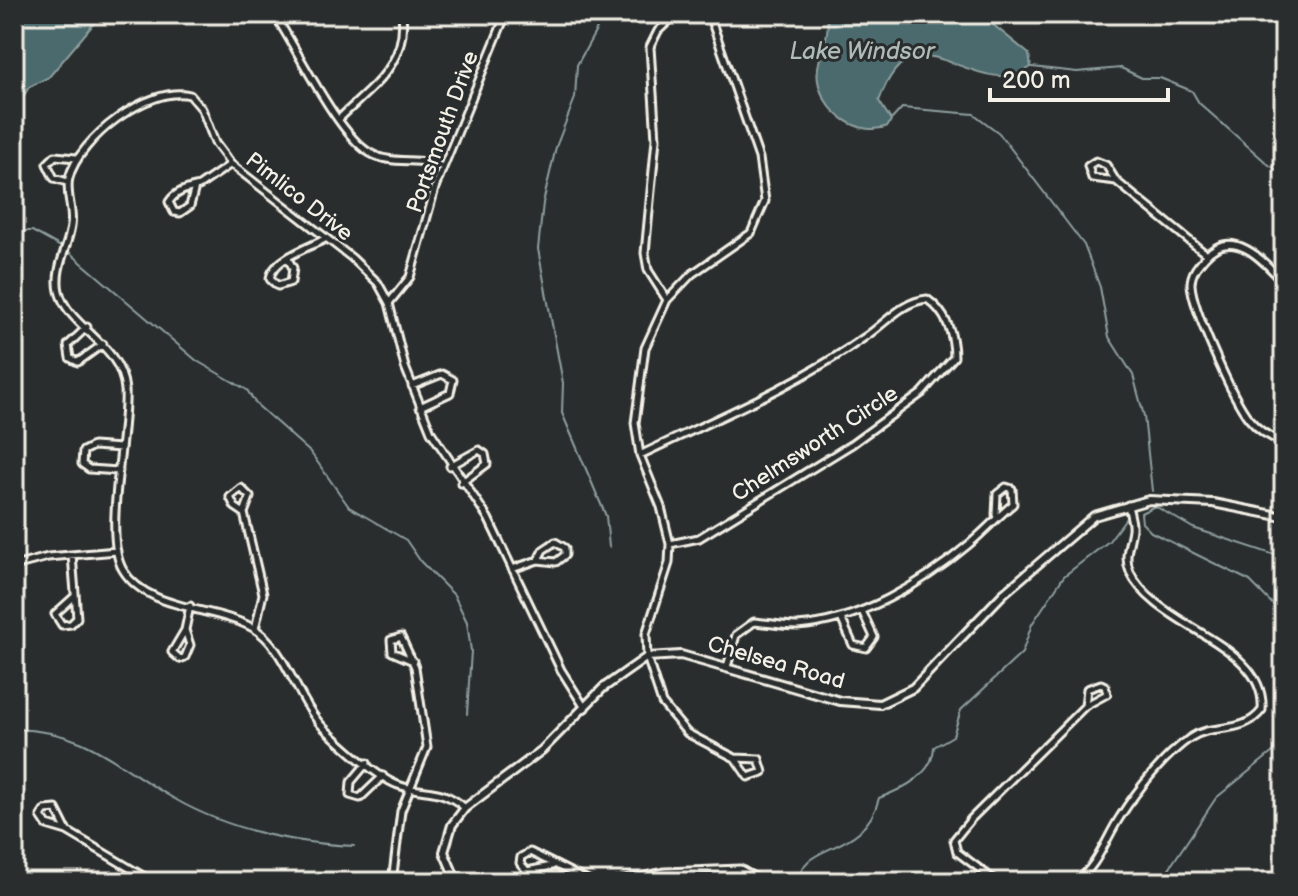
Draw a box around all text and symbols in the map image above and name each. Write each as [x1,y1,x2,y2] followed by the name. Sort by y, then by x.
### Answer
[790,37,937,66] water label: Lake Windsor
[401,47,485,217] street label: Portsmouth Drive
[990,52,1168,102] scale bar
[1002,66,1071,95] text: 200 m
[240,147,358,247] street label: Pimlico Drive
[727,380,903,508] street label: Chelmsworth Circle
[704,631,848,695] street label: Chelsea Road

